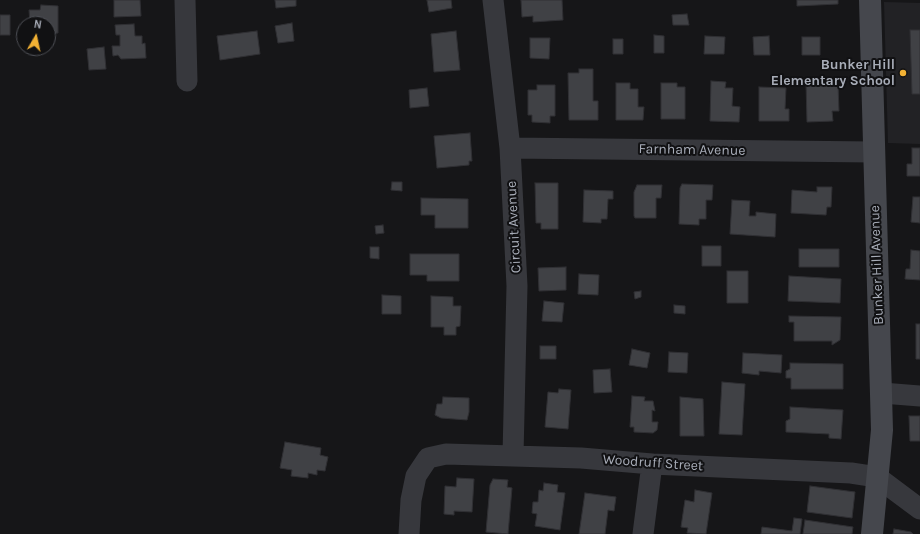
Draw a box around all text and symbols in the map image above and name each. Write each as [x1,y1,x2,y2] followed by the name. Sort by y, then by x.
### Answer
[16,16,56,56] north arrow
[33,18,43,32] text: N
[771,57,895,90] place label: Bunker Hill Elementary School
[898,68,908,78] marker: Bunker Hill Elementary School
[638,141,746,159] street label: Farnham Avenue
[503,180,525,274] street label: Circuit Avenue
[867,205,887,325] street label: Bunker Hill Avenue
[602,451,704,475] street label: Woodruff Street

